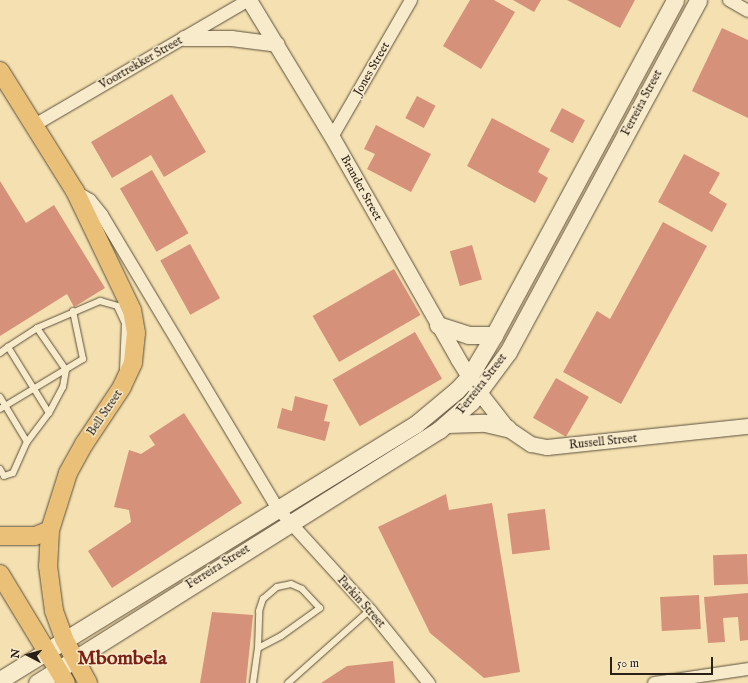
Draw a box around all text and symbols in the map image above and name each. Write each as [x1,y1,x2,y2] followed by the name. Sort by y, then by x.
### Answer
[97,33,185,93] street label: Voortrekker Street
[351,40,393,98] street label: Jones Street
[619,68,665,138] street label: Ferreira Street
[337,153,385,223] street label: Brander Street
[454,351,510,417] street label: Ferreira Street
[84,387,126,439] street label: Bell Street
[568,431,638,453] street label: Russell Street
[183,542,253,592] street label: Ferreira Street
[334,573,388,631] street label: Parkin Street
[8,635,48,675] north arrow
[77,646,167,670] district label: Mbombela
[9,648,24,659] text: N
[612,649,715,675] scale bar
[617,656,639,671] text: 50 m

